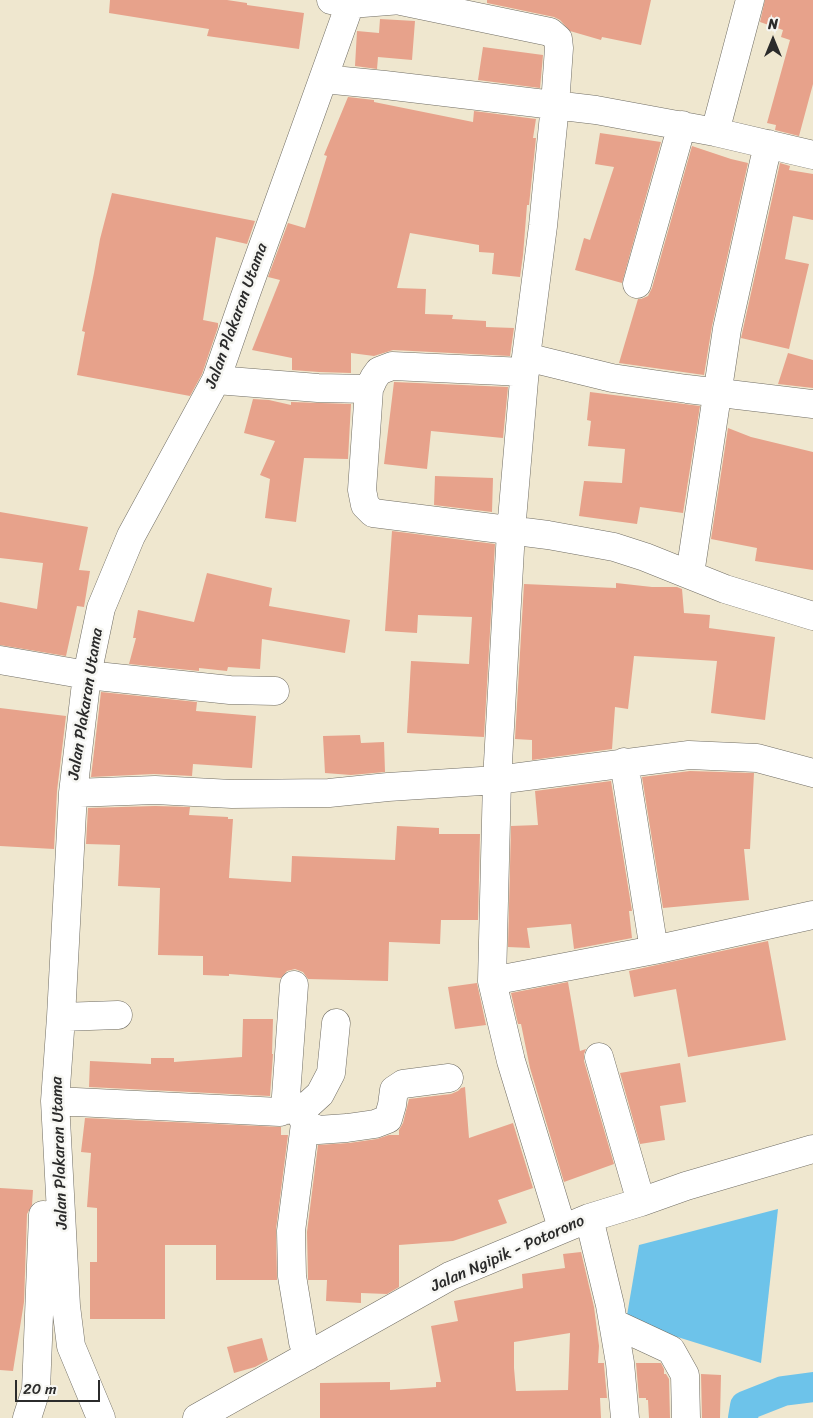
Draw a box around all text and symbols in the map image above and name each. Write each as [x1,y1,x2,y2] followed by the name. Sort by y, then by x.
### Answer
[768,12,778,37] text: N
[748,15,798,65] north arrow
[202,241,272,391] street label: Jalan Plakaran Utama
[65,627,107,781] street label: Jalan Plakaran Utama
[48,1076,72,1230] street label: Jalan Plakaran Utama
[428,1212,588,1296] street label: Jalan Ngipik - Potorono
[18,1370,102,1402] scale bar
[23,1376,57,1402] text: 20 m

